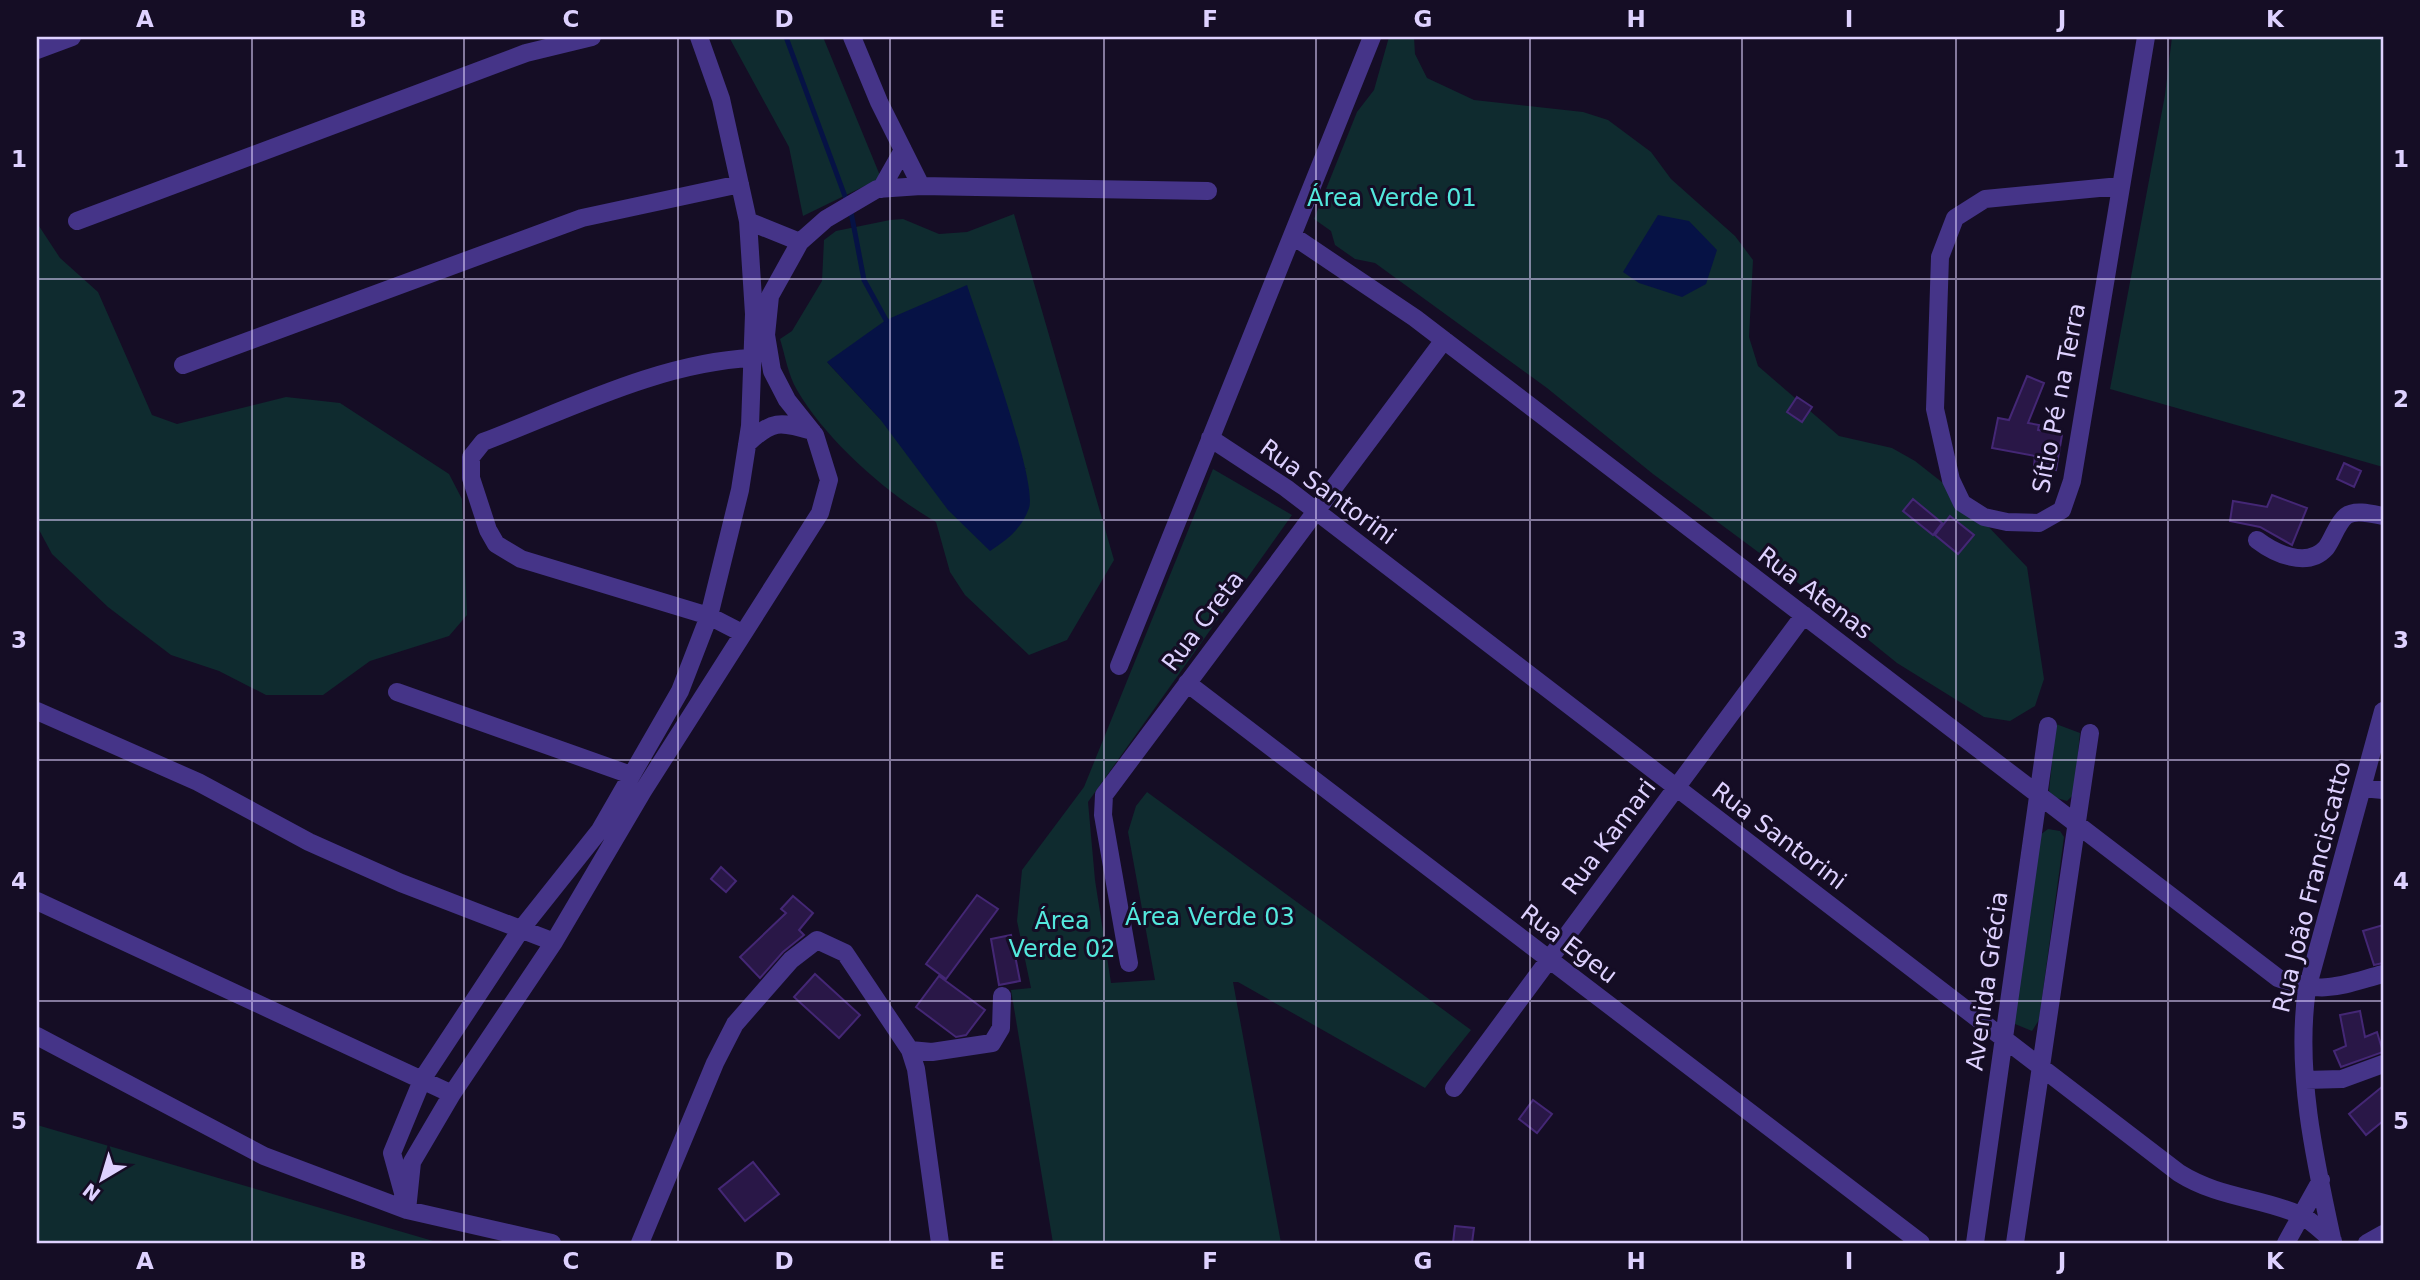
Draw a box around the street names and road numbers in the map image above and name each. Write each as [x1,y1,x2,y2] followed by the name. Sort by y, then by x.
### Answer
[2027,300,2091,496] street label: Sítio Pé na Terra
[1255,433,1401,551] street label: Rua Santorini
[1752,541,1878,645] street label: Rua Atenas
[1156,565,1250,677] street label: Rua Creta
[2267,759,2357,1015] street label: Rua João Franciscatto
[1556,774,1662,900] street label: Rua Kamari
[1706,776,1852,896] street label: Rua Santorini
[1961,890,2013,1072] street label: Avenida Grécia
[1515,899,1623,989] street label: Rua Egeu

